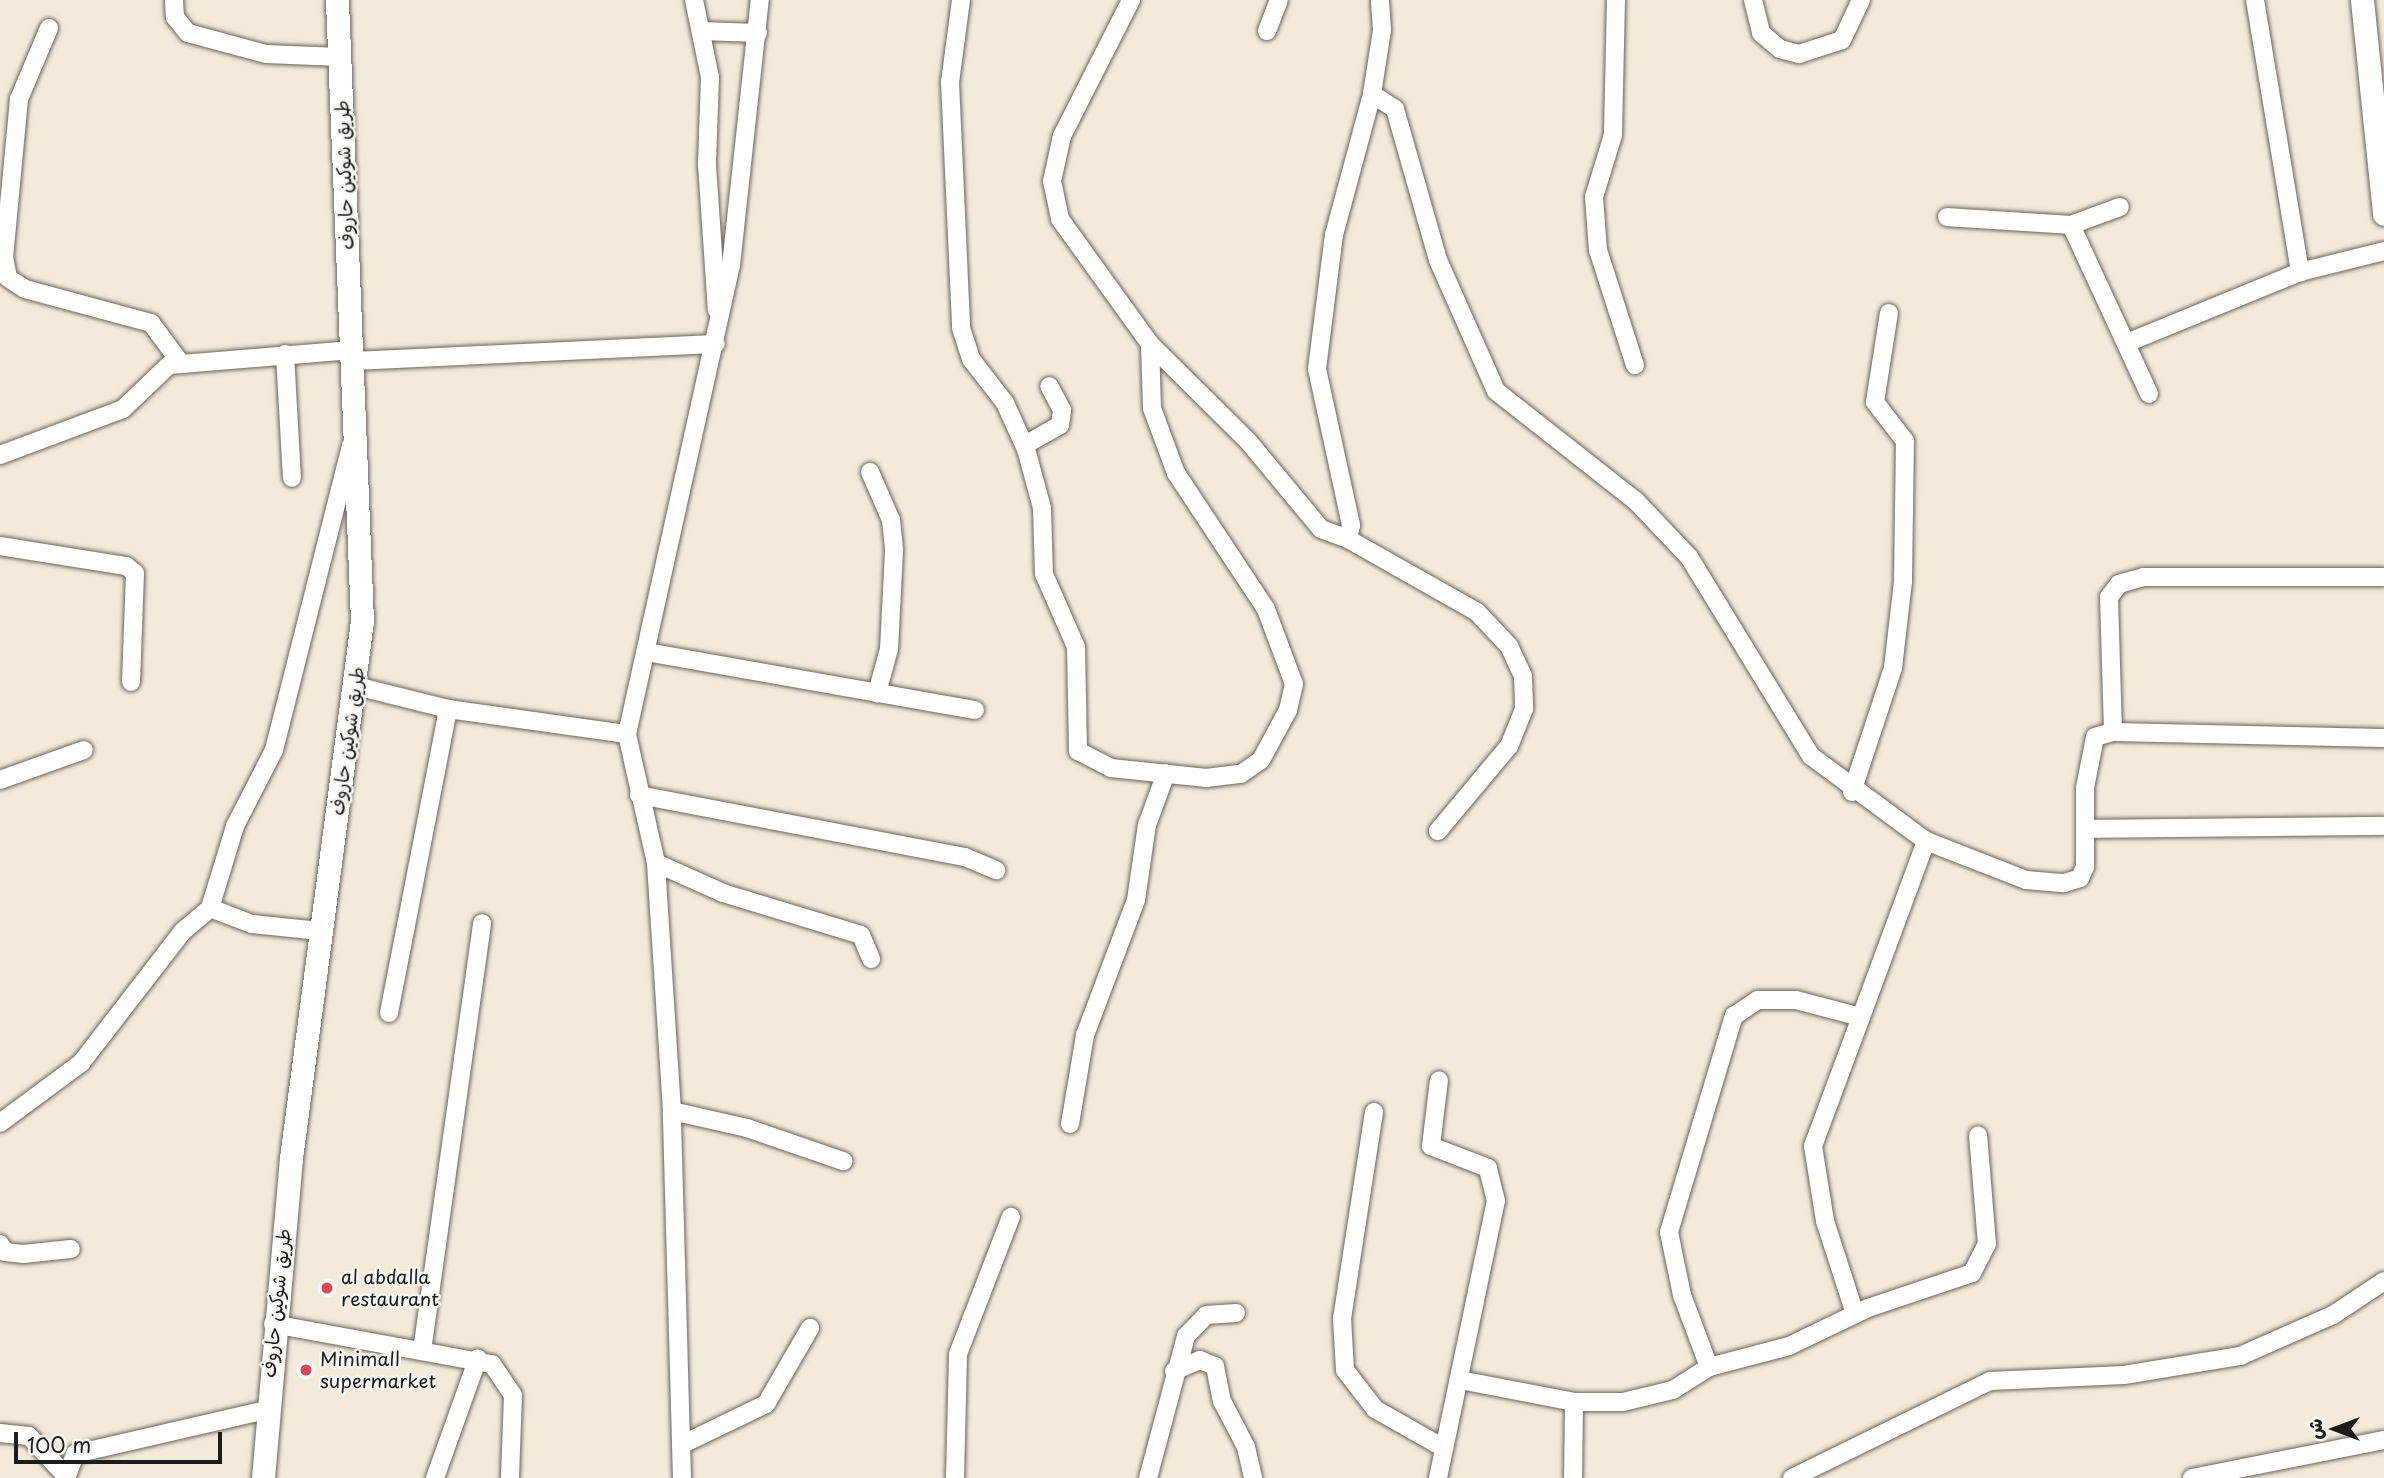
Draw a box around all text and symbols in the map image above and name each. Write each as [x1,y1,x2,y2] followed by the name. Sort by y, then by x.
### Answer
[330,100,358,250] street label: طريق شوكين حاروف
[325,665,369,817] street label: طريق شوكين حاروف
[257,1227,295,1379] street label: طريق شوكين حاروف
[341,1266,439,1310] place label: al abdalla restaurant
[319,1280,335,1296] marker: al abdalla restaurant
[320,1348,436,1392] place label: Minimall supermarket
[298,1362,314,1378] marker: Minimall supermarket
[2300,1394,2370,1464] north arrow
[18,1418,226,1462] scale bar
[2300,1419,2328,1439] text: ش
[27,1428,91,1460] text: 100 m

